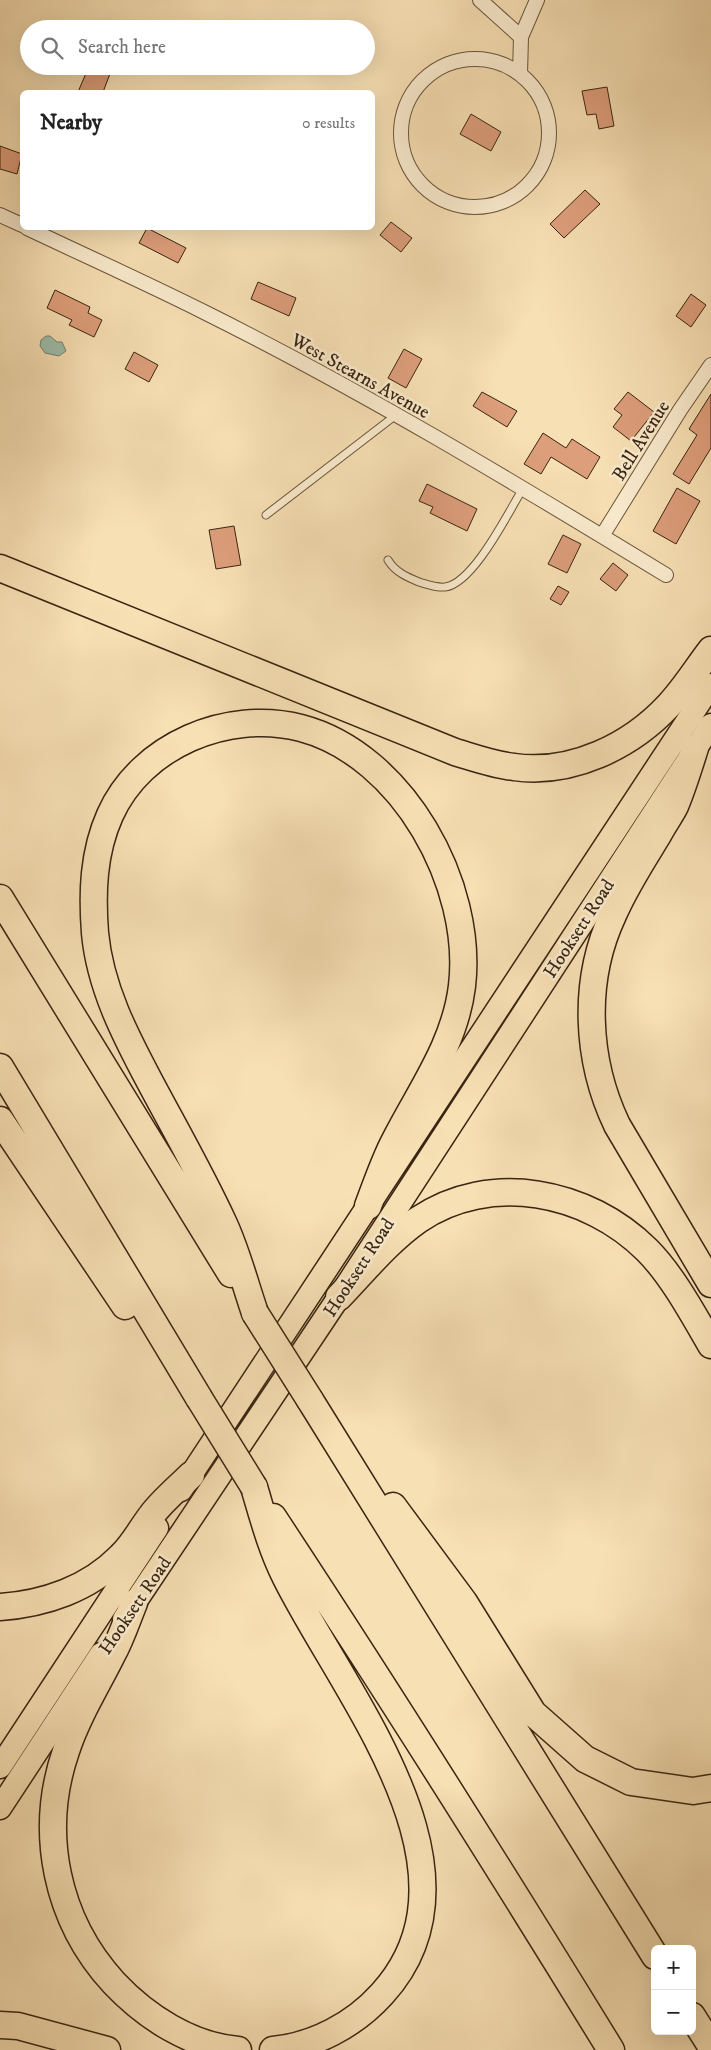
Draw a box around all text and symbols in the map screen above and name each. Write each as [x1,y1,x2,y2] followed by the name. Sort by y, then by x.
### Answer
[20,20,375,75] search box
[38,34,66,62] icon: search
[78,36,166,59] text: Search here
[40,110,102,136] text: Nearby
[302,113,355,133] text: 0 results
[286,328,434,424] street label: West Stearns Avenue
[608,396,675,485] street label: Bell Avenue
[539,875,620,983] street label: Hooksett Road
[319,1214,400,1322] street label: Hooksett Road
[94,1552,177,1659] street label: Hooksett Road
[651,1945,696,2035] map controls
[651,1945,696,1990] button: +
[651,1990,696,2035] button: −

